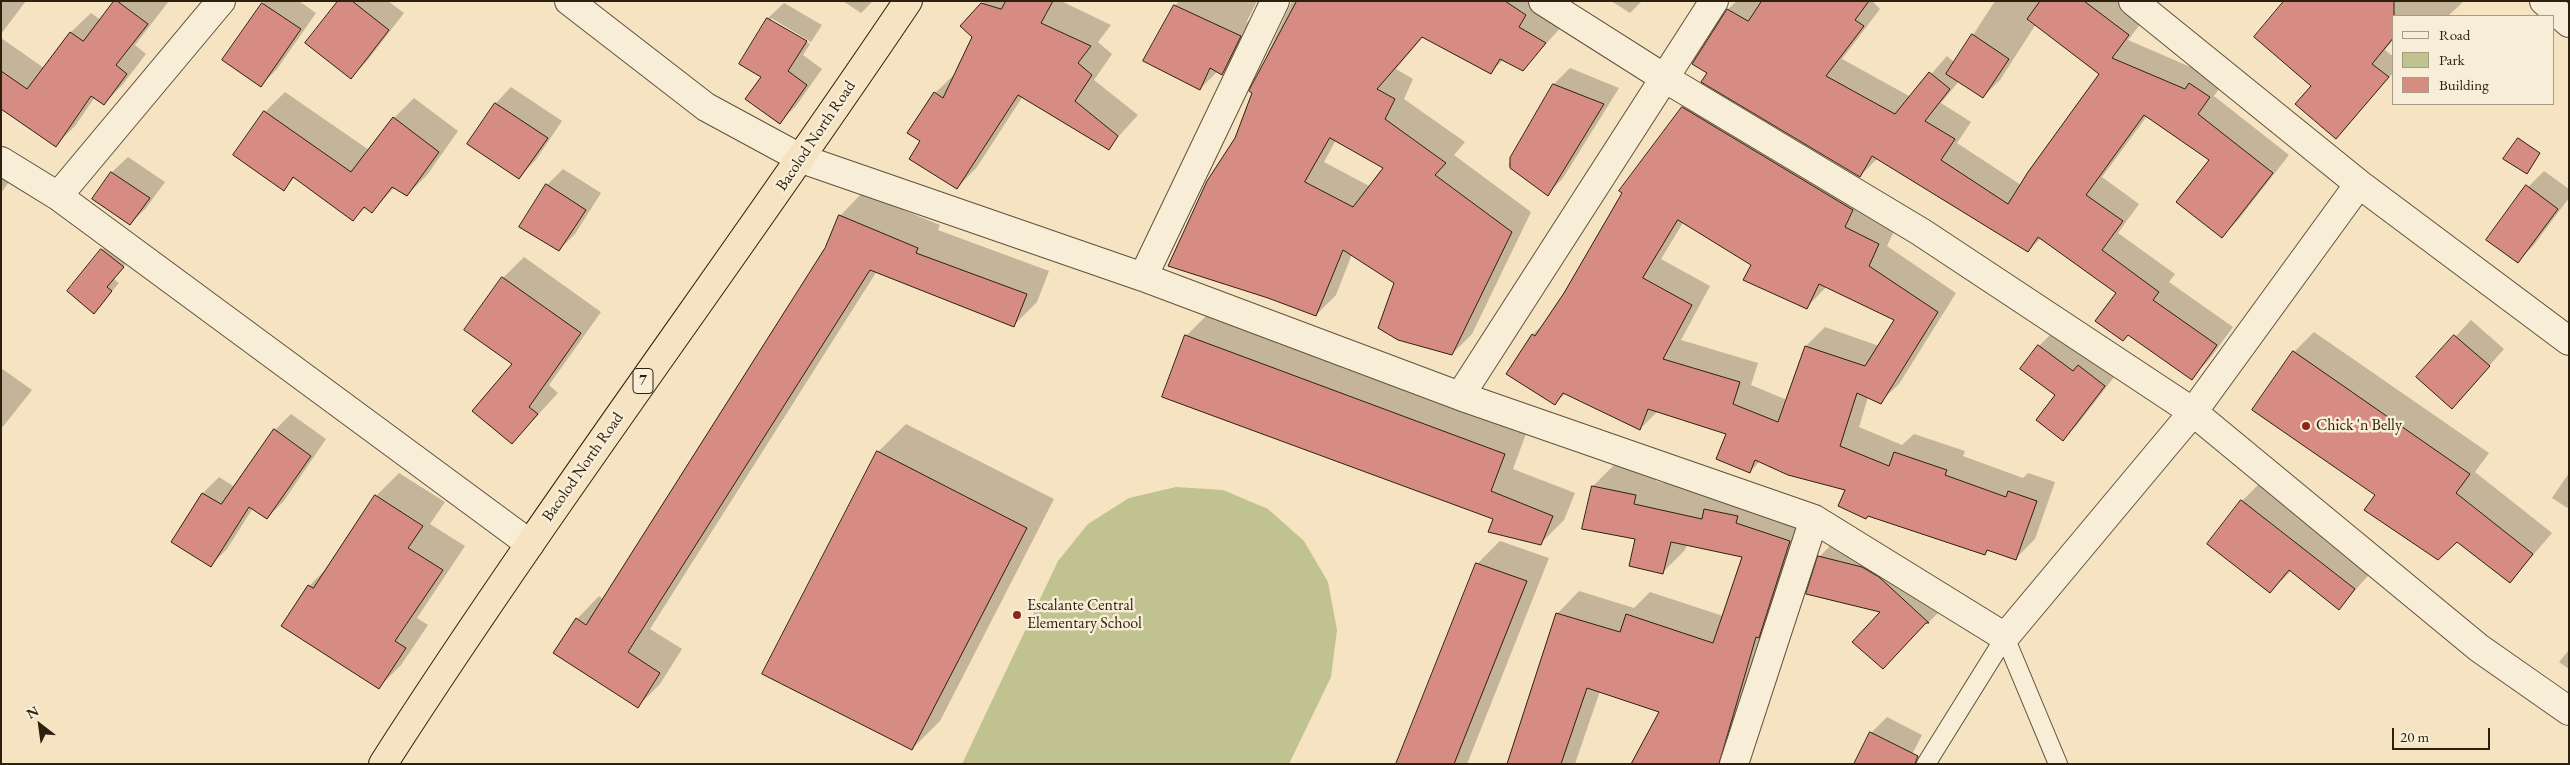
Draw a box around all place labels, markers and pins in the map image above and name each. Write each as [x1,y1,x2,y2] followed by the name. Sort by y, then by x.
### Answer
[2316,416,2402,436] place label: Chick 'n Belly
[2300,420,2312,432] marker: Chick 'n Belly
[1027,596,1142,634] place label: Escalante Central Elementary School
[1011,609,1023,621] marker: Escalante Central Elementary School

